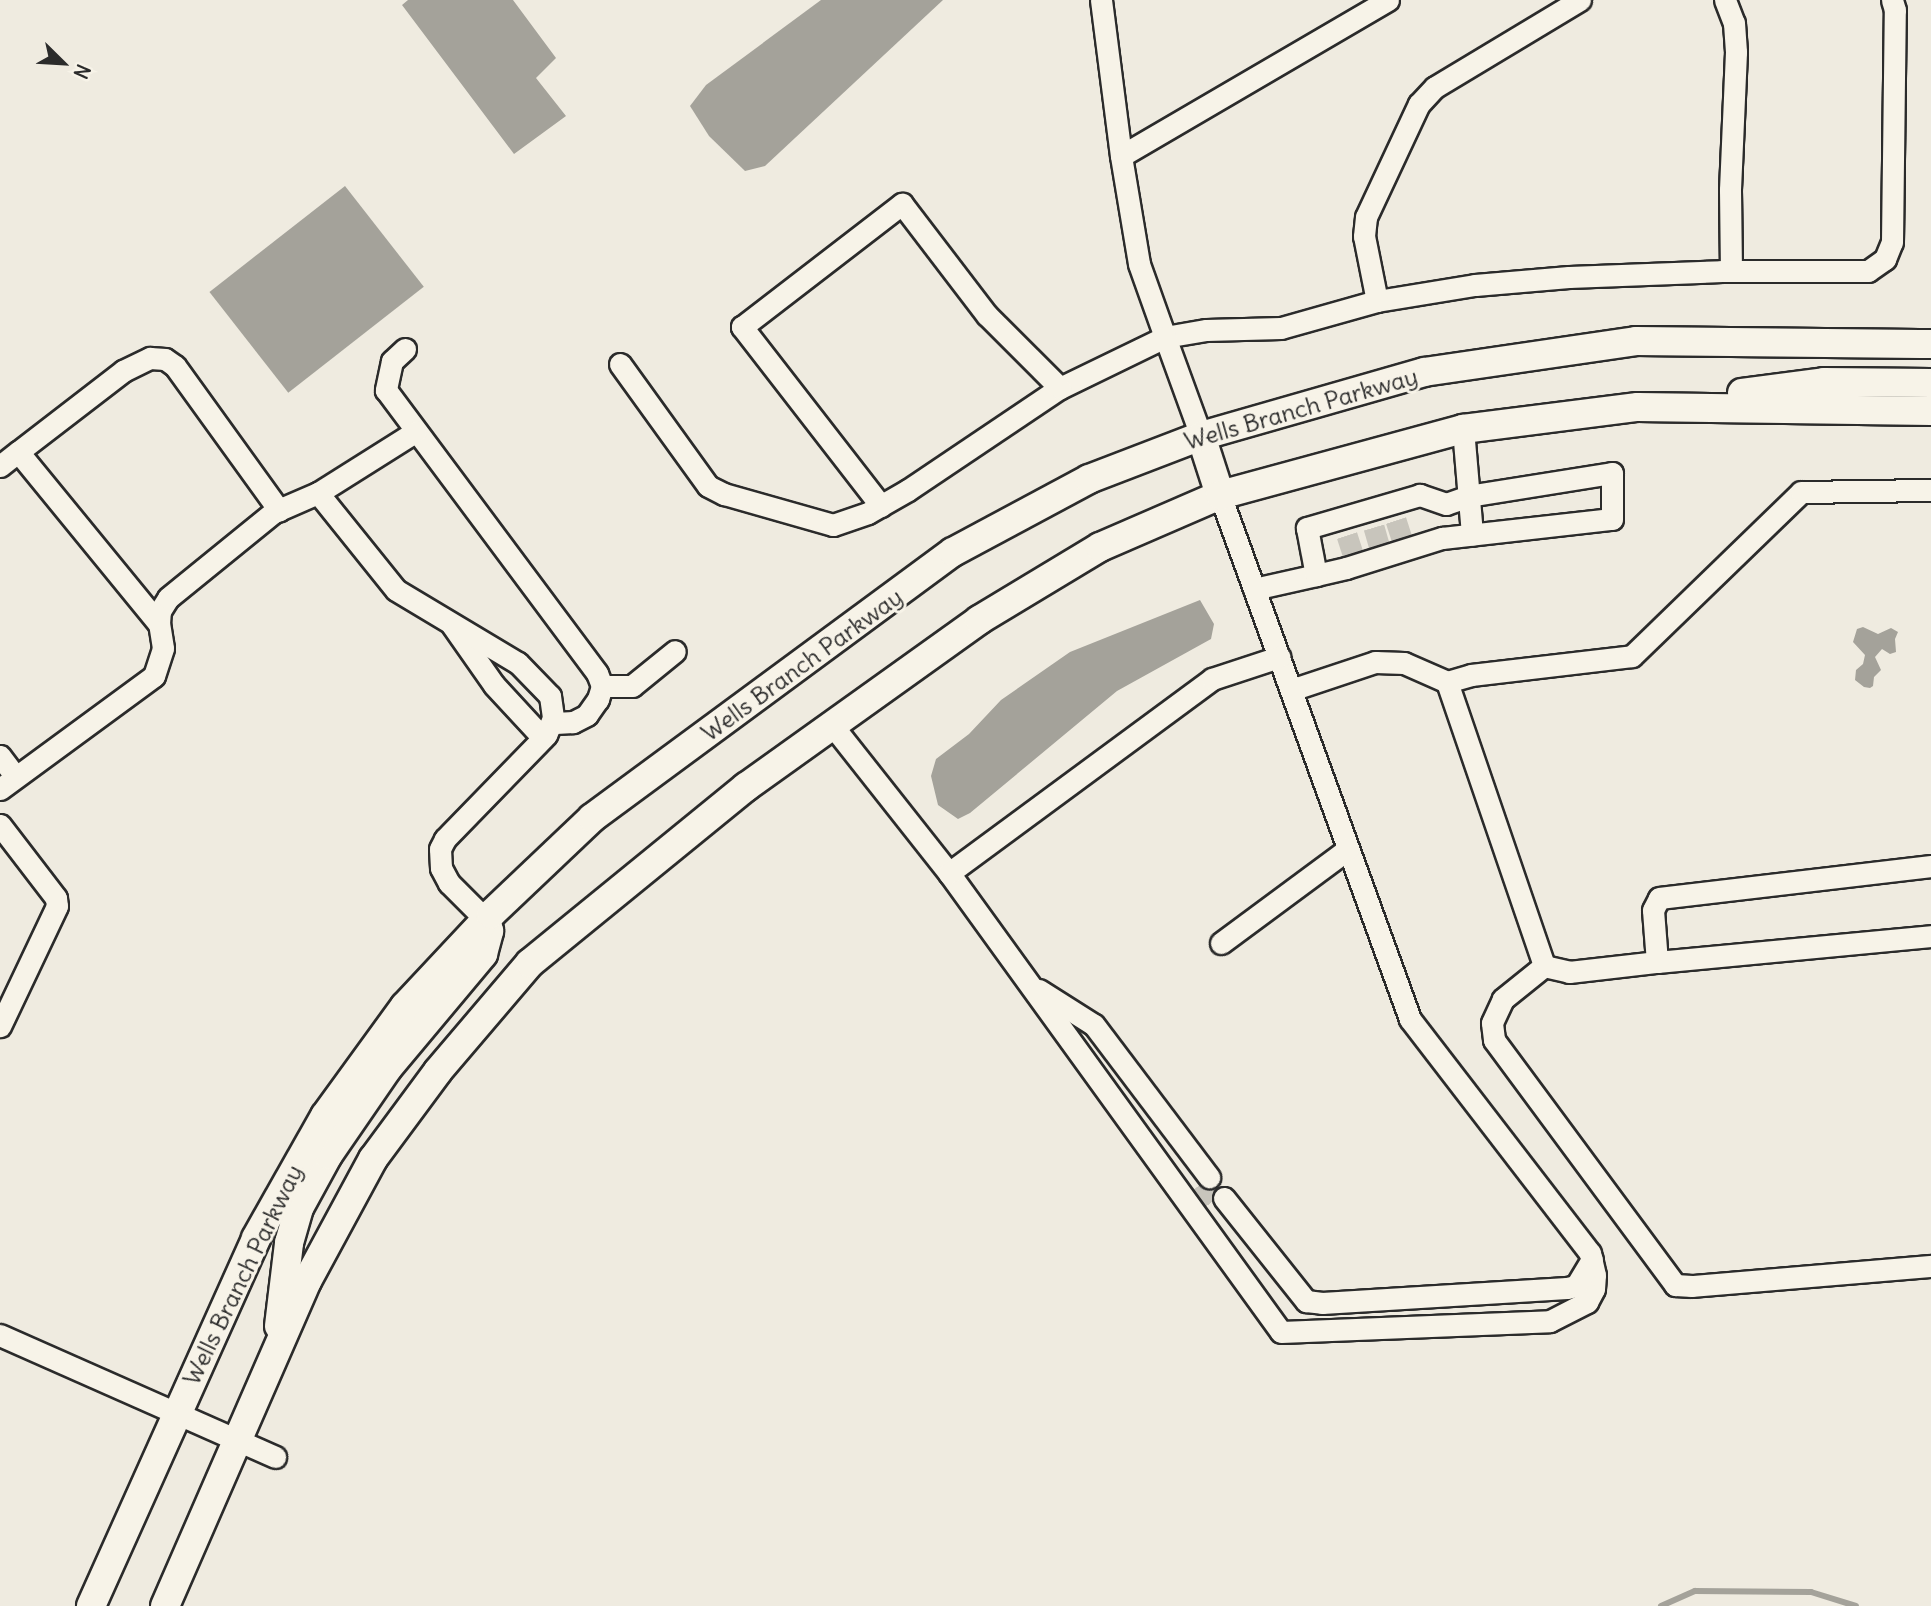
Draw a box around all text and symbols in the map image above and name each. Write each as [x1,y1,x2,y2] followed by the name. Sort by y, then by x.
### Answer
[28,28,98,98] north arrow
[69,61,96,82] text: N
[1181,362,1421,456] street label: Wells Branch Parkway
[696,582,908,748] street label: Wells Branch Parkway
[177,1160,309,1390] street label: Wells Branch Parkway

